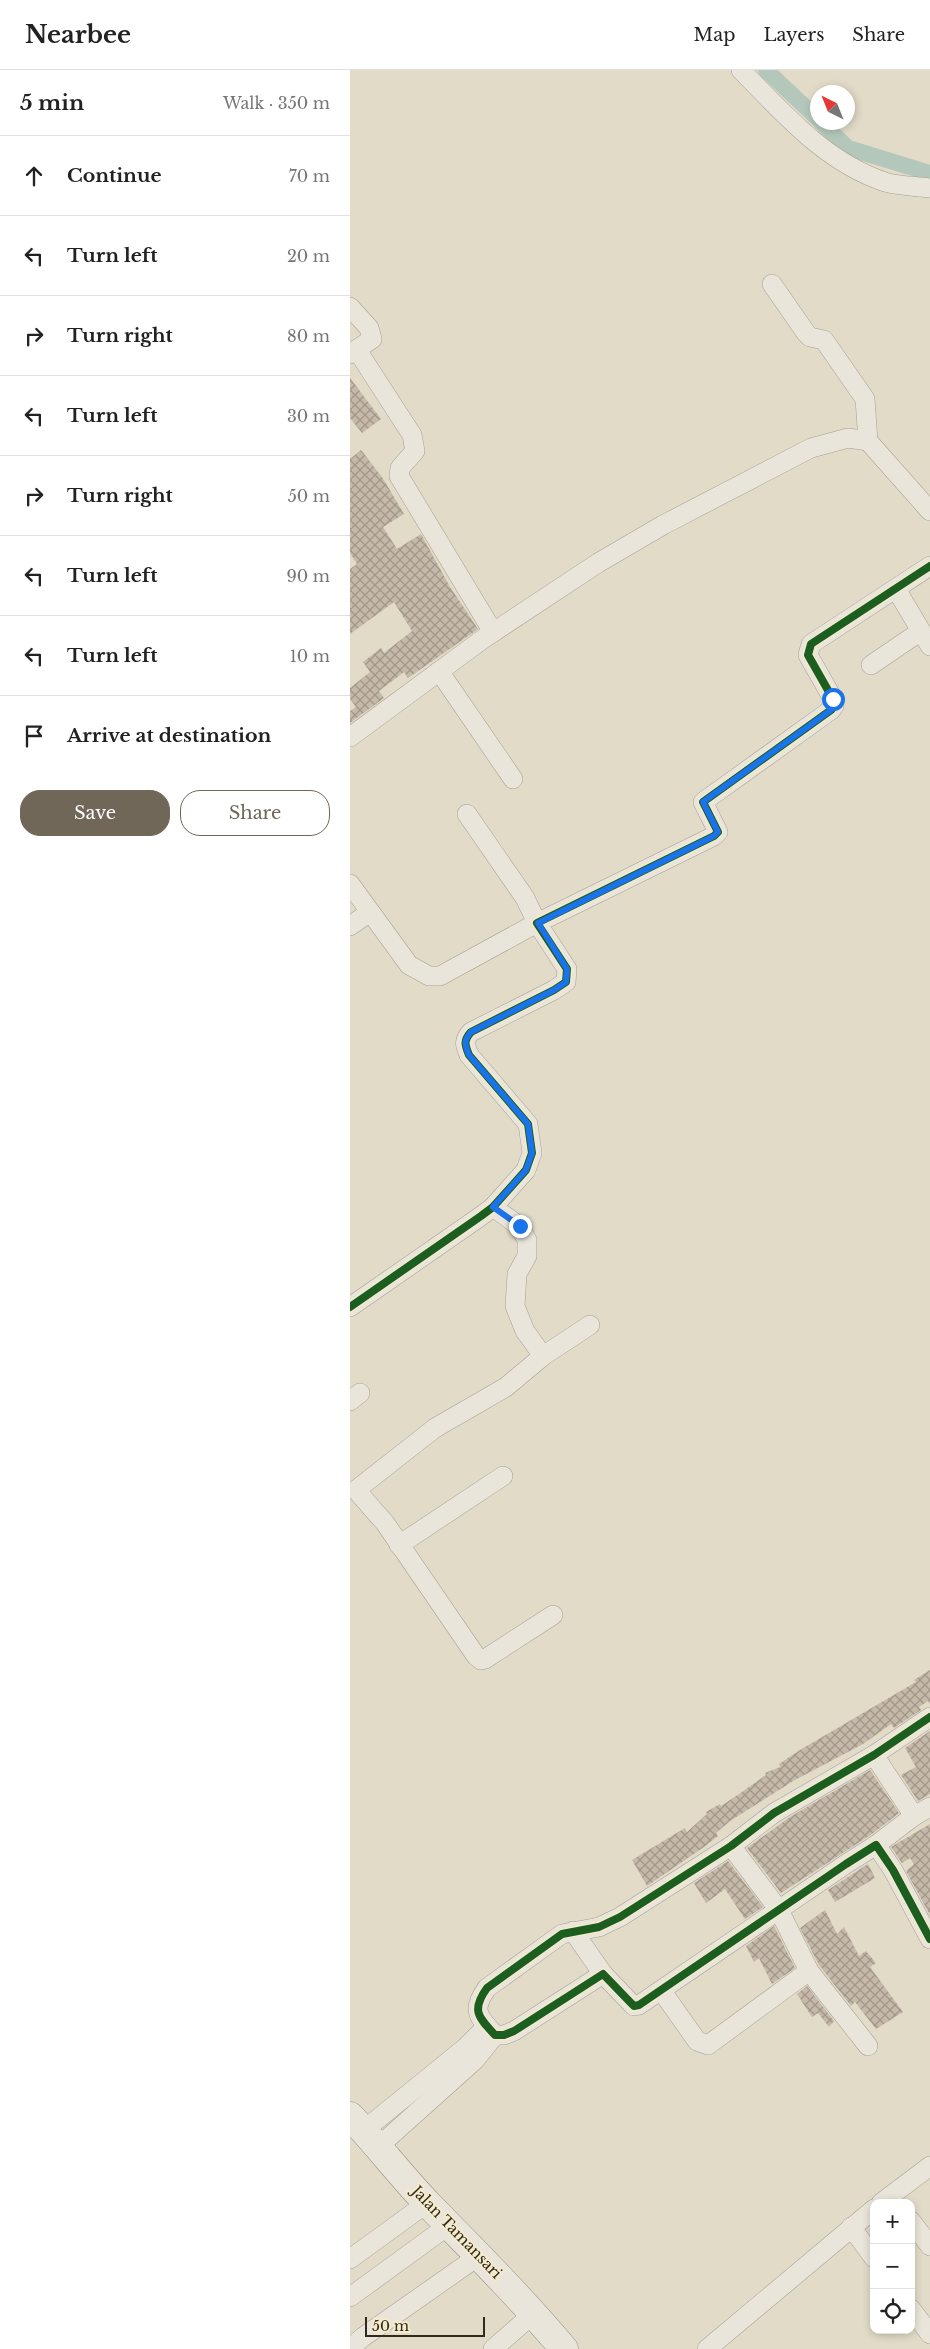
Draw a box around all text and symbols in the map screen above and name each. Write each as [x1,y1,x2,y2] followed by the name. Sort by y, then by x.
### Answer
[25,20,131,49] text: Nearbee
[694,24,735,46] text: Map
[763,24,824,46] text: Layers
[852,24,905,46] text: Share
[810,85,855,130] north arrow
[20,90,84,116] text: 5 min
[223,93,330,113] text: Walk · 350 m
[20,162,48,190] icon: ahead
[67,164,162,187] text: Continue
[289,166,330,186] text: 70 m
[20,242,48,270] icon: left
[67,244,158,267] text: Turn left
[287,246,330,266] text: 20 m
[20,322,48,350] icon: right
[67,324,173,347] text: Turn right
[287,326,330,346] text: 80 m
[20,402,48,430] icon: left
[67,404,158,427] text: Turn left
[287,406,330,426] text: 30 m
[20,482,48,510] icon: right
[67,484,173,507] text: Turn right
[288,486,330,506] text: 50 m
[20,562,48,590] icon: left
[67,564,158,587] text: Turn left
[287,566,330,586] text: 90 m
[20,642,48,670] icon: left
[67,644,158,667] text: Turn left
[290,646,330,666] text: 10 m
[822,688,845,711] route start
[20,722,48,750] icon: arrive
[67,724,271,747] text: Arrive at destination
[20,790,170,836] button: Save
[180,790,330,836] button: Share
[509,1215,532,1238] route end
[406,2180,506,2282] street label: Jalan Tamansari
[870,2199,915,2334] map controls
[870,2199,915,2244] button: +
[870,2244,915,2289] button: −
[870,2289,915,2334] button: locate
[365,2314,485,2337] scale bar
[372,2317,409,2335] text: 50 m

